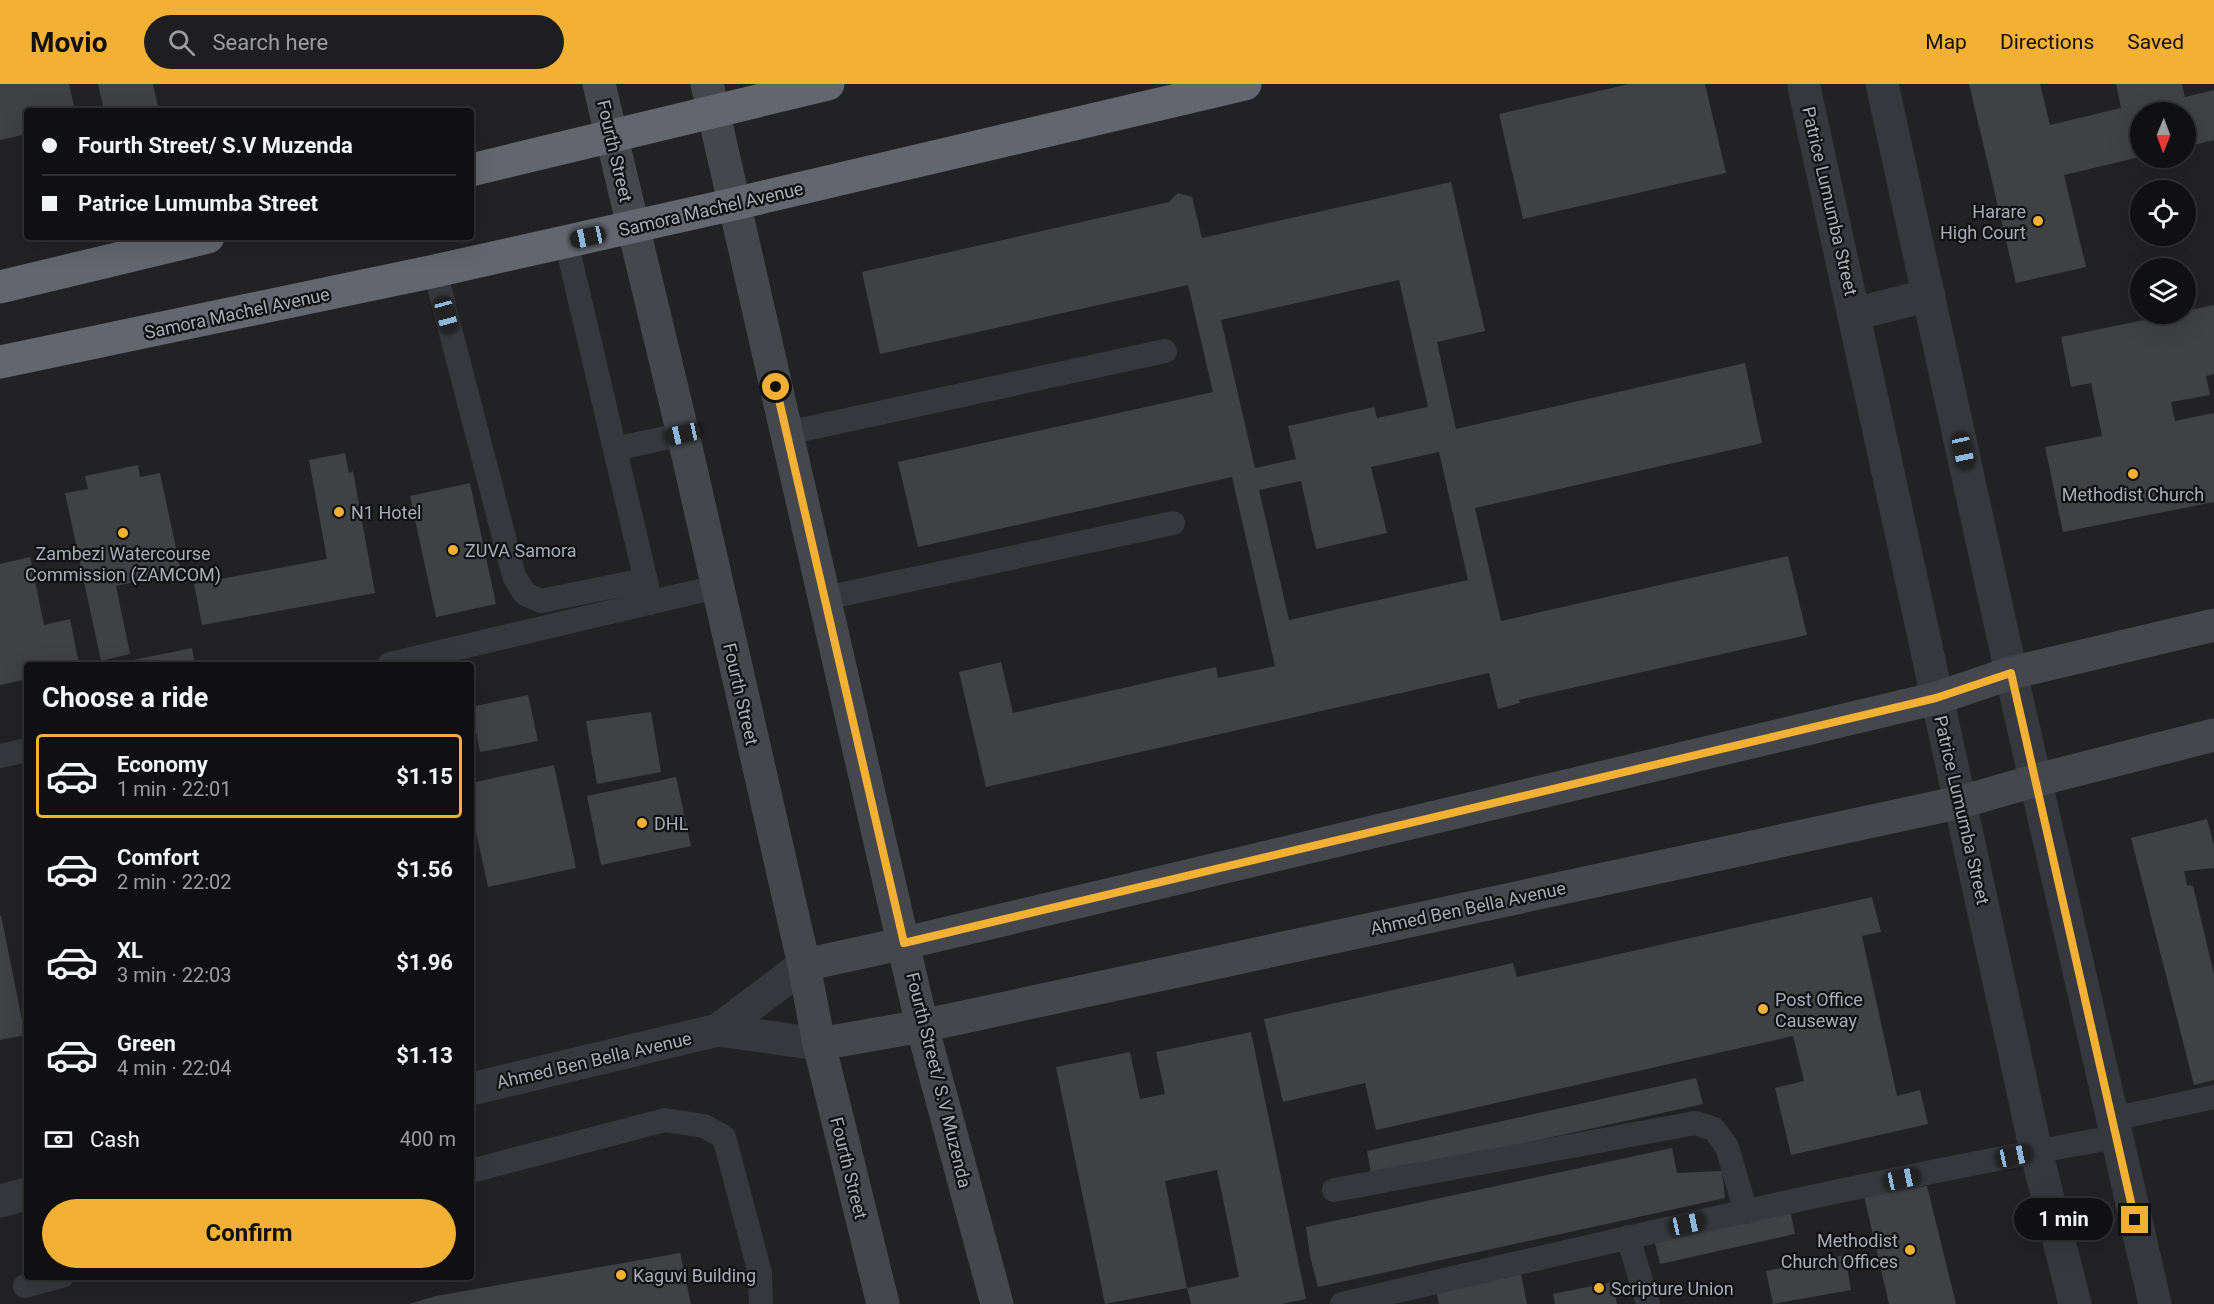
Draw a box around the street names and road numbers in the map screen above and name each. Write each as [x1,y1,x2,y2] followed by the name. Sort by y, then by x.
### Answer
[593,98,637,204] street label: Fourth Street
[1798,104,1862,298] street label: Patrice Lumumba Street
[617,178,805,240] street label: Samora Machel Avenue
[143,283,331,343] street label: Samora Machel Avenue
[719,641,763,747] street label: Fourth Street
[1930,713,1994,907] street label: Patrice Lumumba Street
[1368,877,1568,939] street label: Ahmed Ben Bella Avenue
[902,970,976,1190] street label: Fourth Street/ S.V Muzenda
[494,1027,694,1093] street label: Ahmed Ben Bella Avenue
[826,1115,872,1221] street label: Fourth Street

